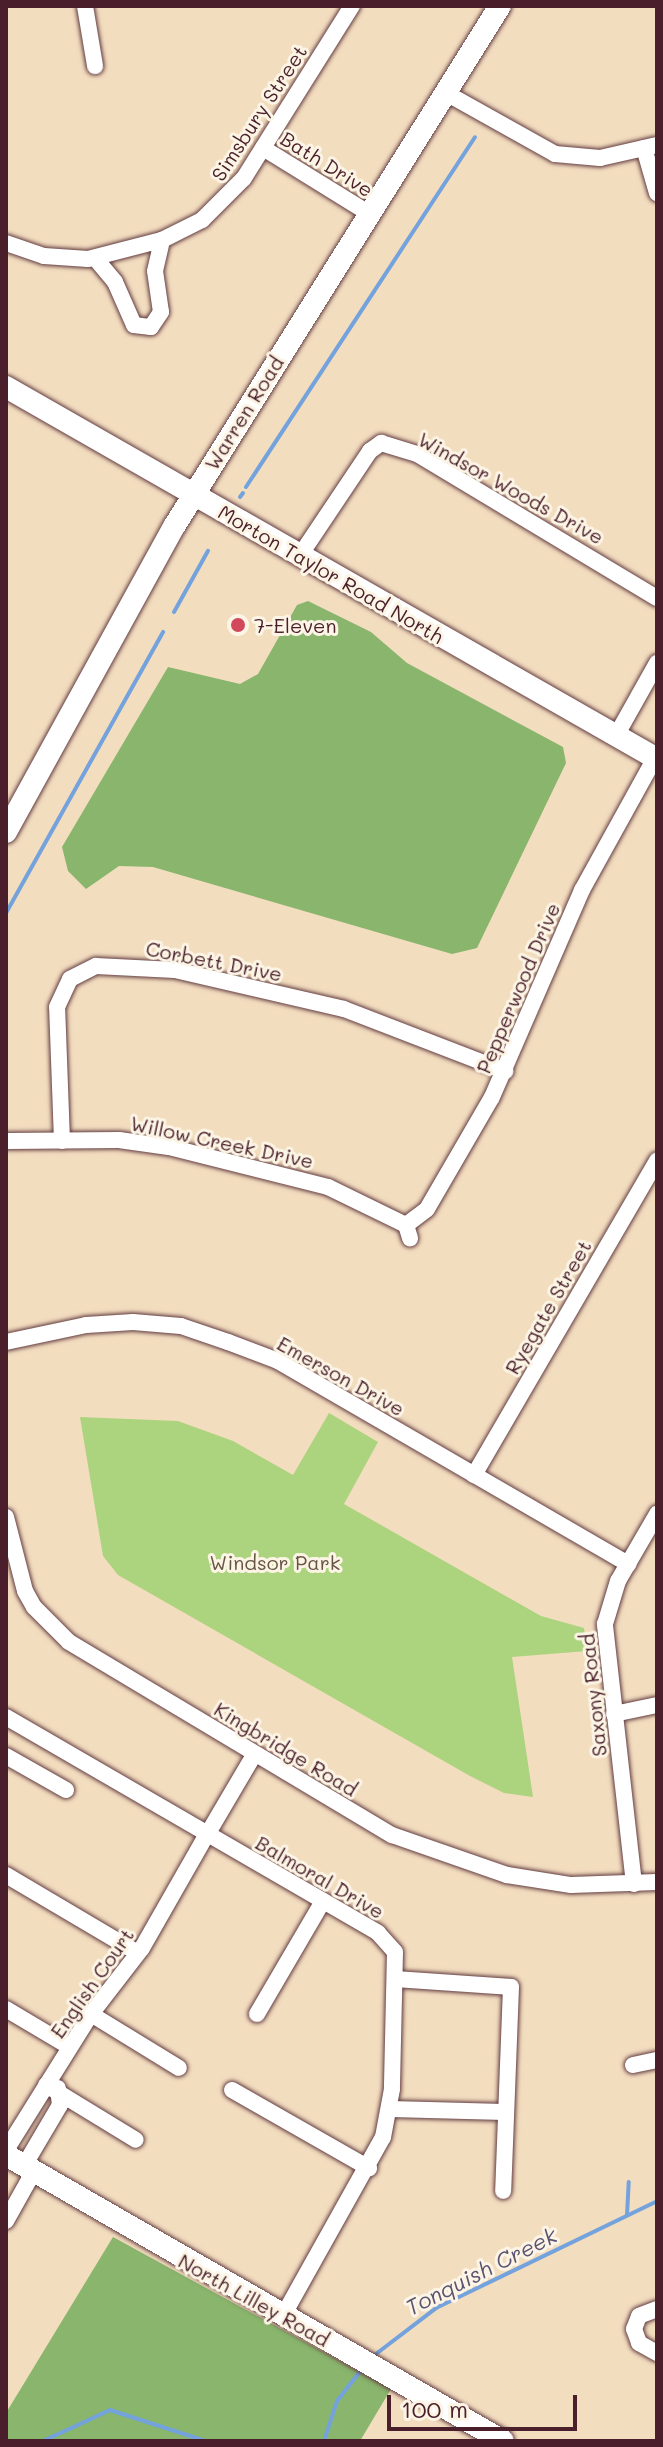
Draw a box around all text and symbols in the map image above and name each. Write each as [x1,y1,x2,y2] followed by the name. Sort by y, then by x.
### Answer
[206,41,312,185] street label: Simsbury Street
[276,126,378,202] street label: Bath Drive
[199,352,289,474] street label: Warren Road
[414,427,608,549] street label: Windsor Woods Drive
[214,500,448,648] street label: Morton Taylor Road North
[254,613,336,637] place label: 7-Eleven
[229,616,247,634] marker: 7-Eleven
[471,899,565,1077] street label: Pepperwood Drive
[144,936,284,986] street label: Corbett Drive
[128,1111,316,1173] street label: Willow Creek Drive
[500,1236,596,1378] street label: Ryegate Street
[273,1331,409,1421] street label: Emerson Drive
[210,1550,340,1574] park label: Windsor Park
[575,1632,611,1758] street label: Saxony Road
[210,1697,362,1801] street label: Kingbridge Road
[251,1830,389,1924] street label: Balmoral Drive
[45,1923,139,2043] street label: English Court
[401,2222,561,2320] water label: Tonquish Creek
[174,2249,334,2351] street label: North Lilley Road
[391,2379,581,2429] scale bar
[401,2393,468,2424] text: 100 m

